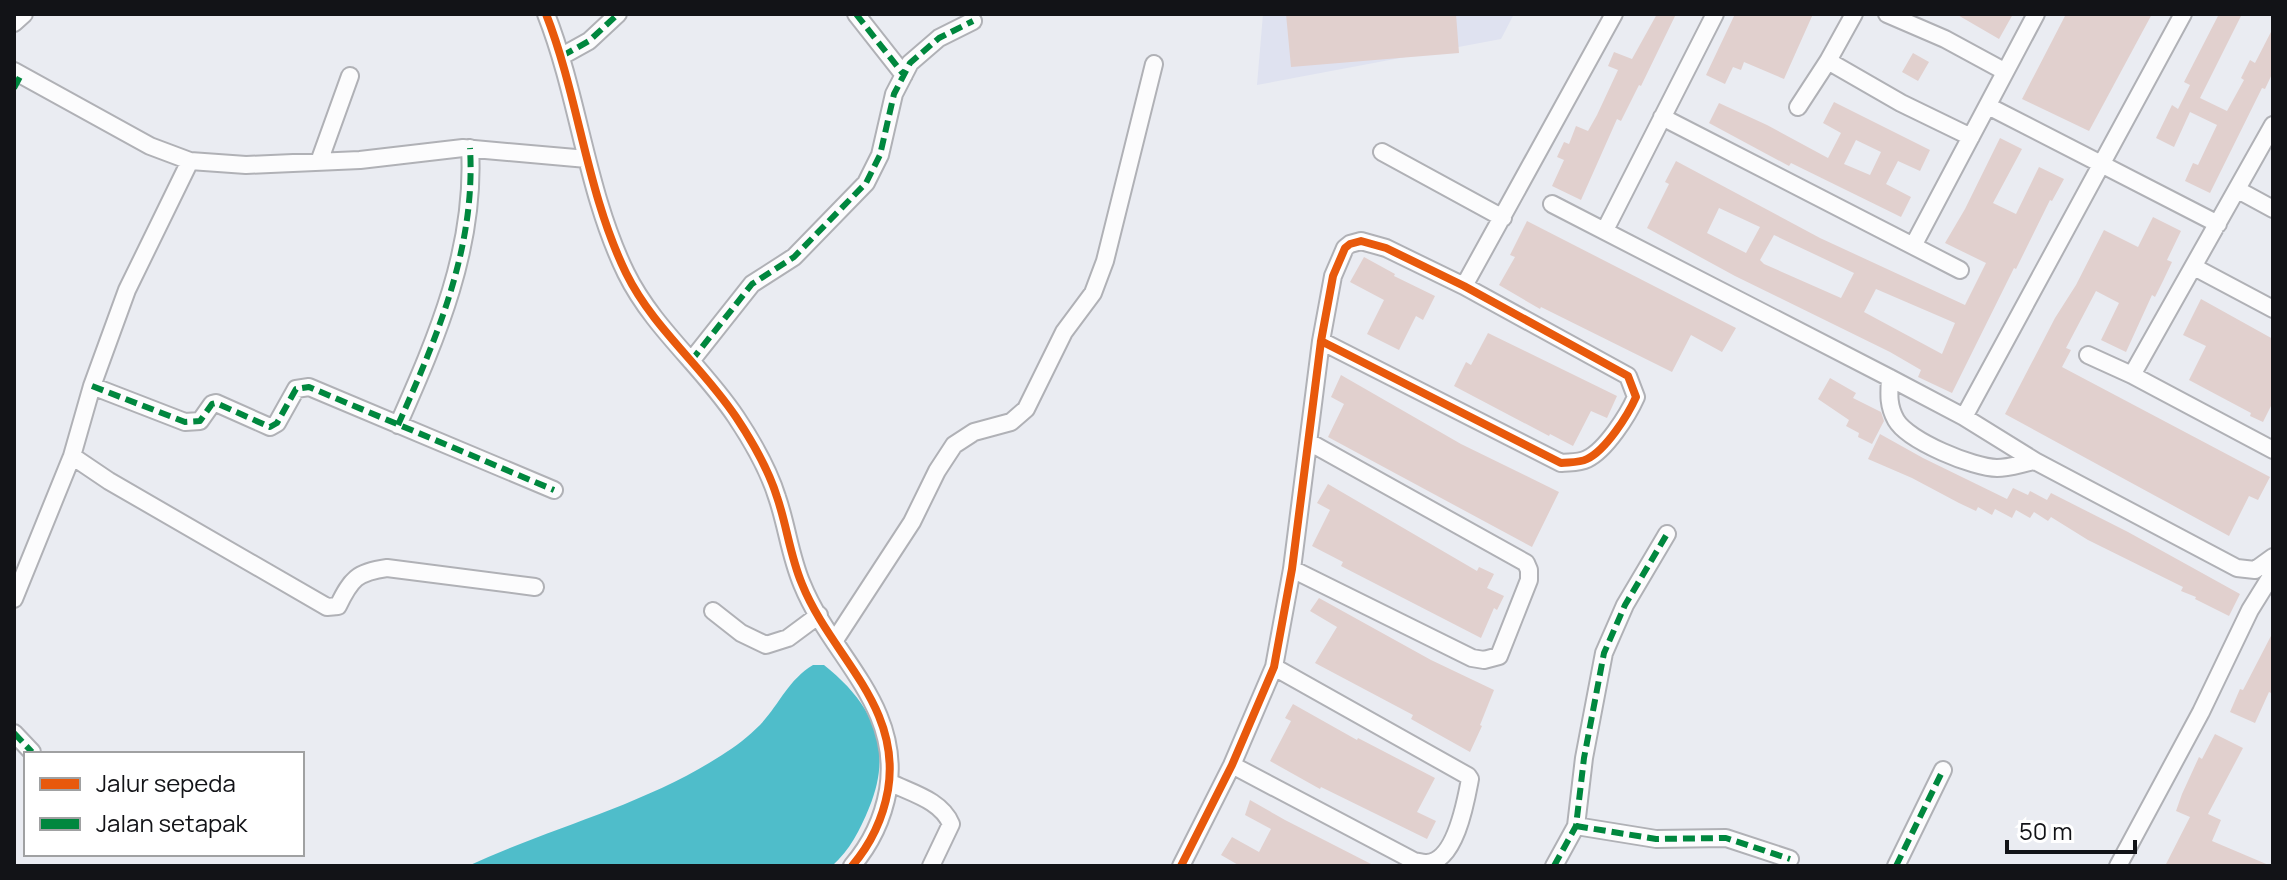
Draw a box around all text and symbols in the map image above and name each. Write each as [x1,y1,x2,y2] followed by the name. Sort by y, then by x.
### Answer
[24,752,304,856] legend
[96,766,236,799] text: Jalur sepeda
[2007,804,2135,854] scale bar
[96,806,249,839] text: Jalan setapak
[2019,814,2073,847] text: 50 m

